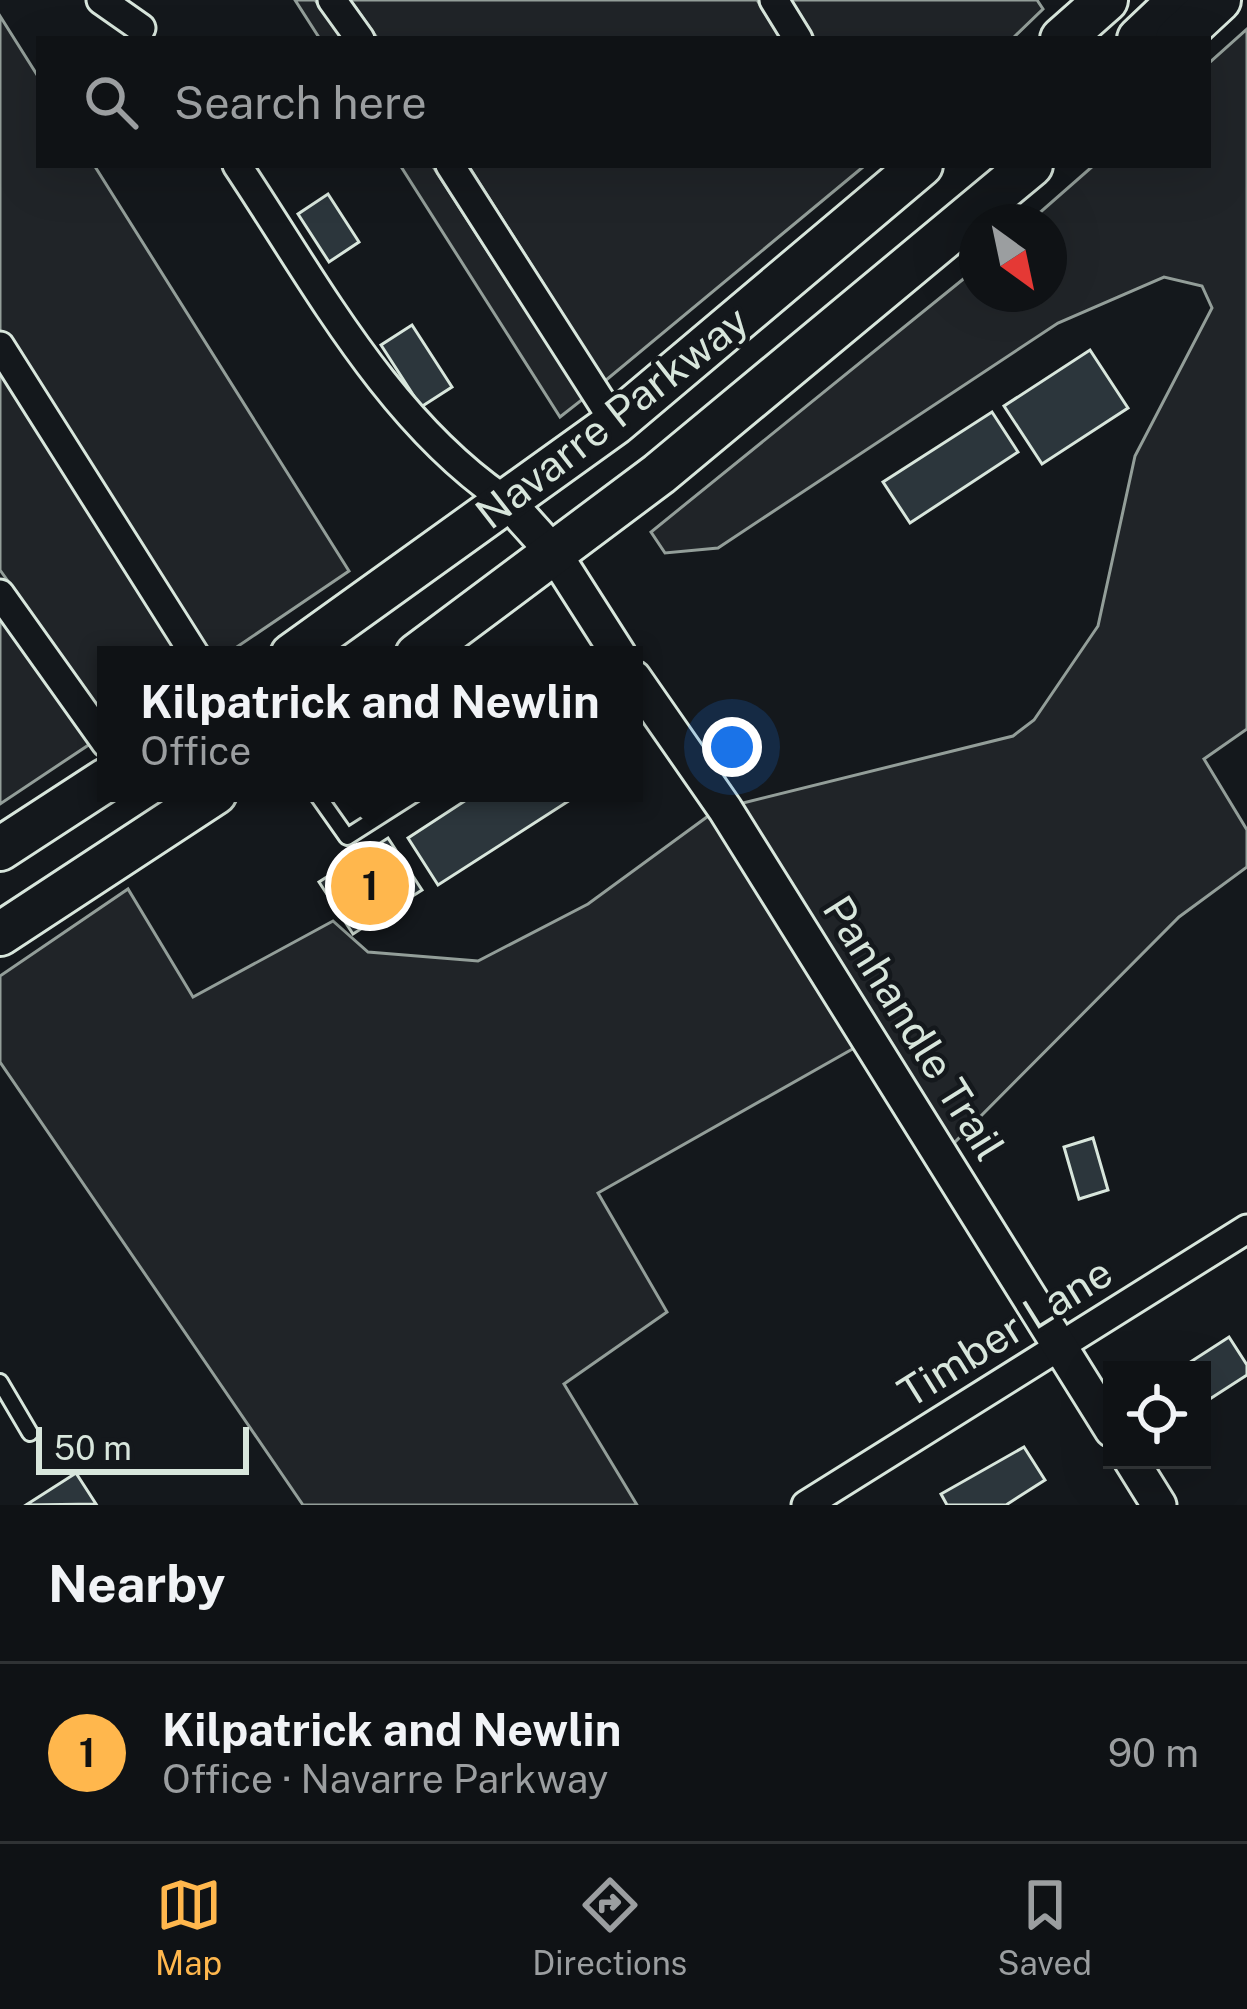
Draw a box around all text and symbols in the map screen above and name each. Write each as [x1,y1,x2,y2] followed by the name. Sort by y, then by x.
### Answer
[36,36,1211,168] search box
[78,69,144,135] icon: search
[174,76,427,129] text: Search here
[959,204,1067,312] north arrow
[466,295,757,538] street label: Navarre Parkway
[97,646,643,802] popup
[140,675,600,728] text: Kilpatrick and Newlin
[702,717,762,777] your location
[140,728,251,774] text: Office
[331,841,409,931] pin: 1
[814,887,1015,1169] street label: Panhandle Trail
[889,1247,1120,1417] street label: Timber Lane
[1103,1361,1211,1469] map controls
[1103,1361,1211,1469] button: locate
[36,1421,249,1474] scale bar
[54,1429,132,1467] text: 50 m
[48,1554,225,1613] text: Nearby
[162,1703,621,1756] text: Kilpatrick and Newlin
[79,1730,95,1776] text: 1
[1108,1730,1199,1776] text: 90 m
[162,1756,608,1802] text: Office · Navarre Parkway
[155,1872,222,1982] tab: Map
[532,1872,687,1982] tab: Directions
[998,1872,1092,1982] tab: Saved

